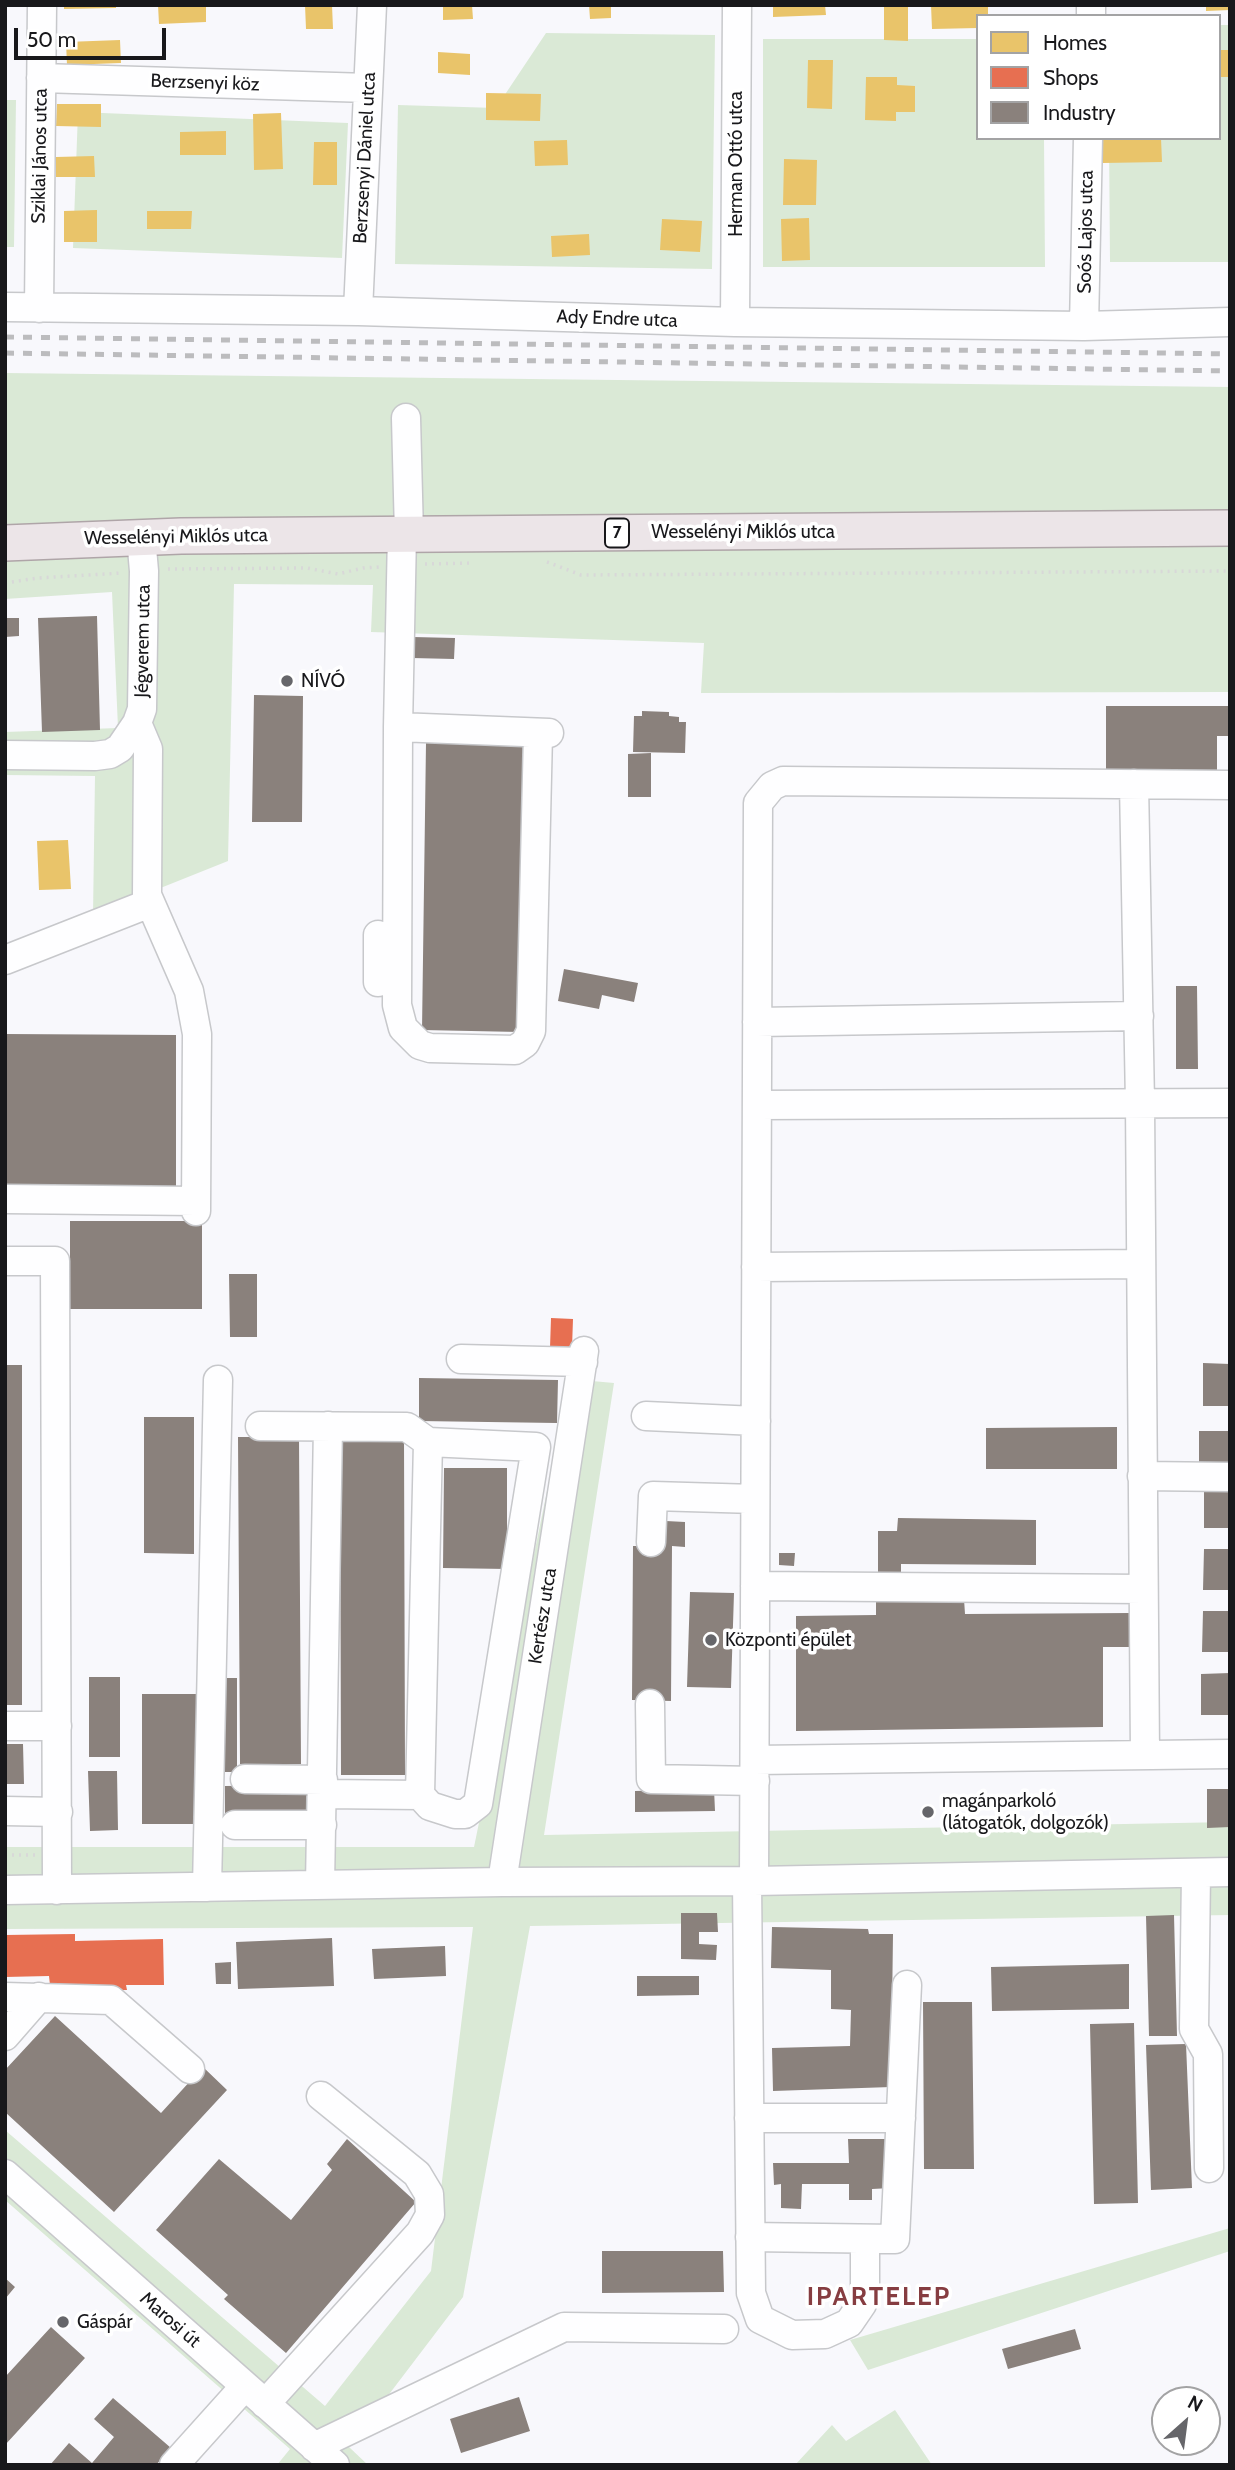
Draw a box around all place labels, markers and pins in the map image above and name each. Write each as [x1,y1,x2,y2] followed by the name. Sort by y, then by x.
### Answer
[301,670,345,692] place label: NÍVÓ
[279,673,295,689] marker: NÍVÓ
[725,1629,851,1651] place label: Központi épület
[703,1632,719,1648] marker: Központi épület
[942,1790,1109,1834] place label: magánparkoló (látogatók, dolgozók)
[920,1804,936,1820] marker: magánparkoló (látogatók, dolgozók)
[77,2311,132,2333] place label: Gáspár
[55,2314,71,2330] marker: Gáspár

